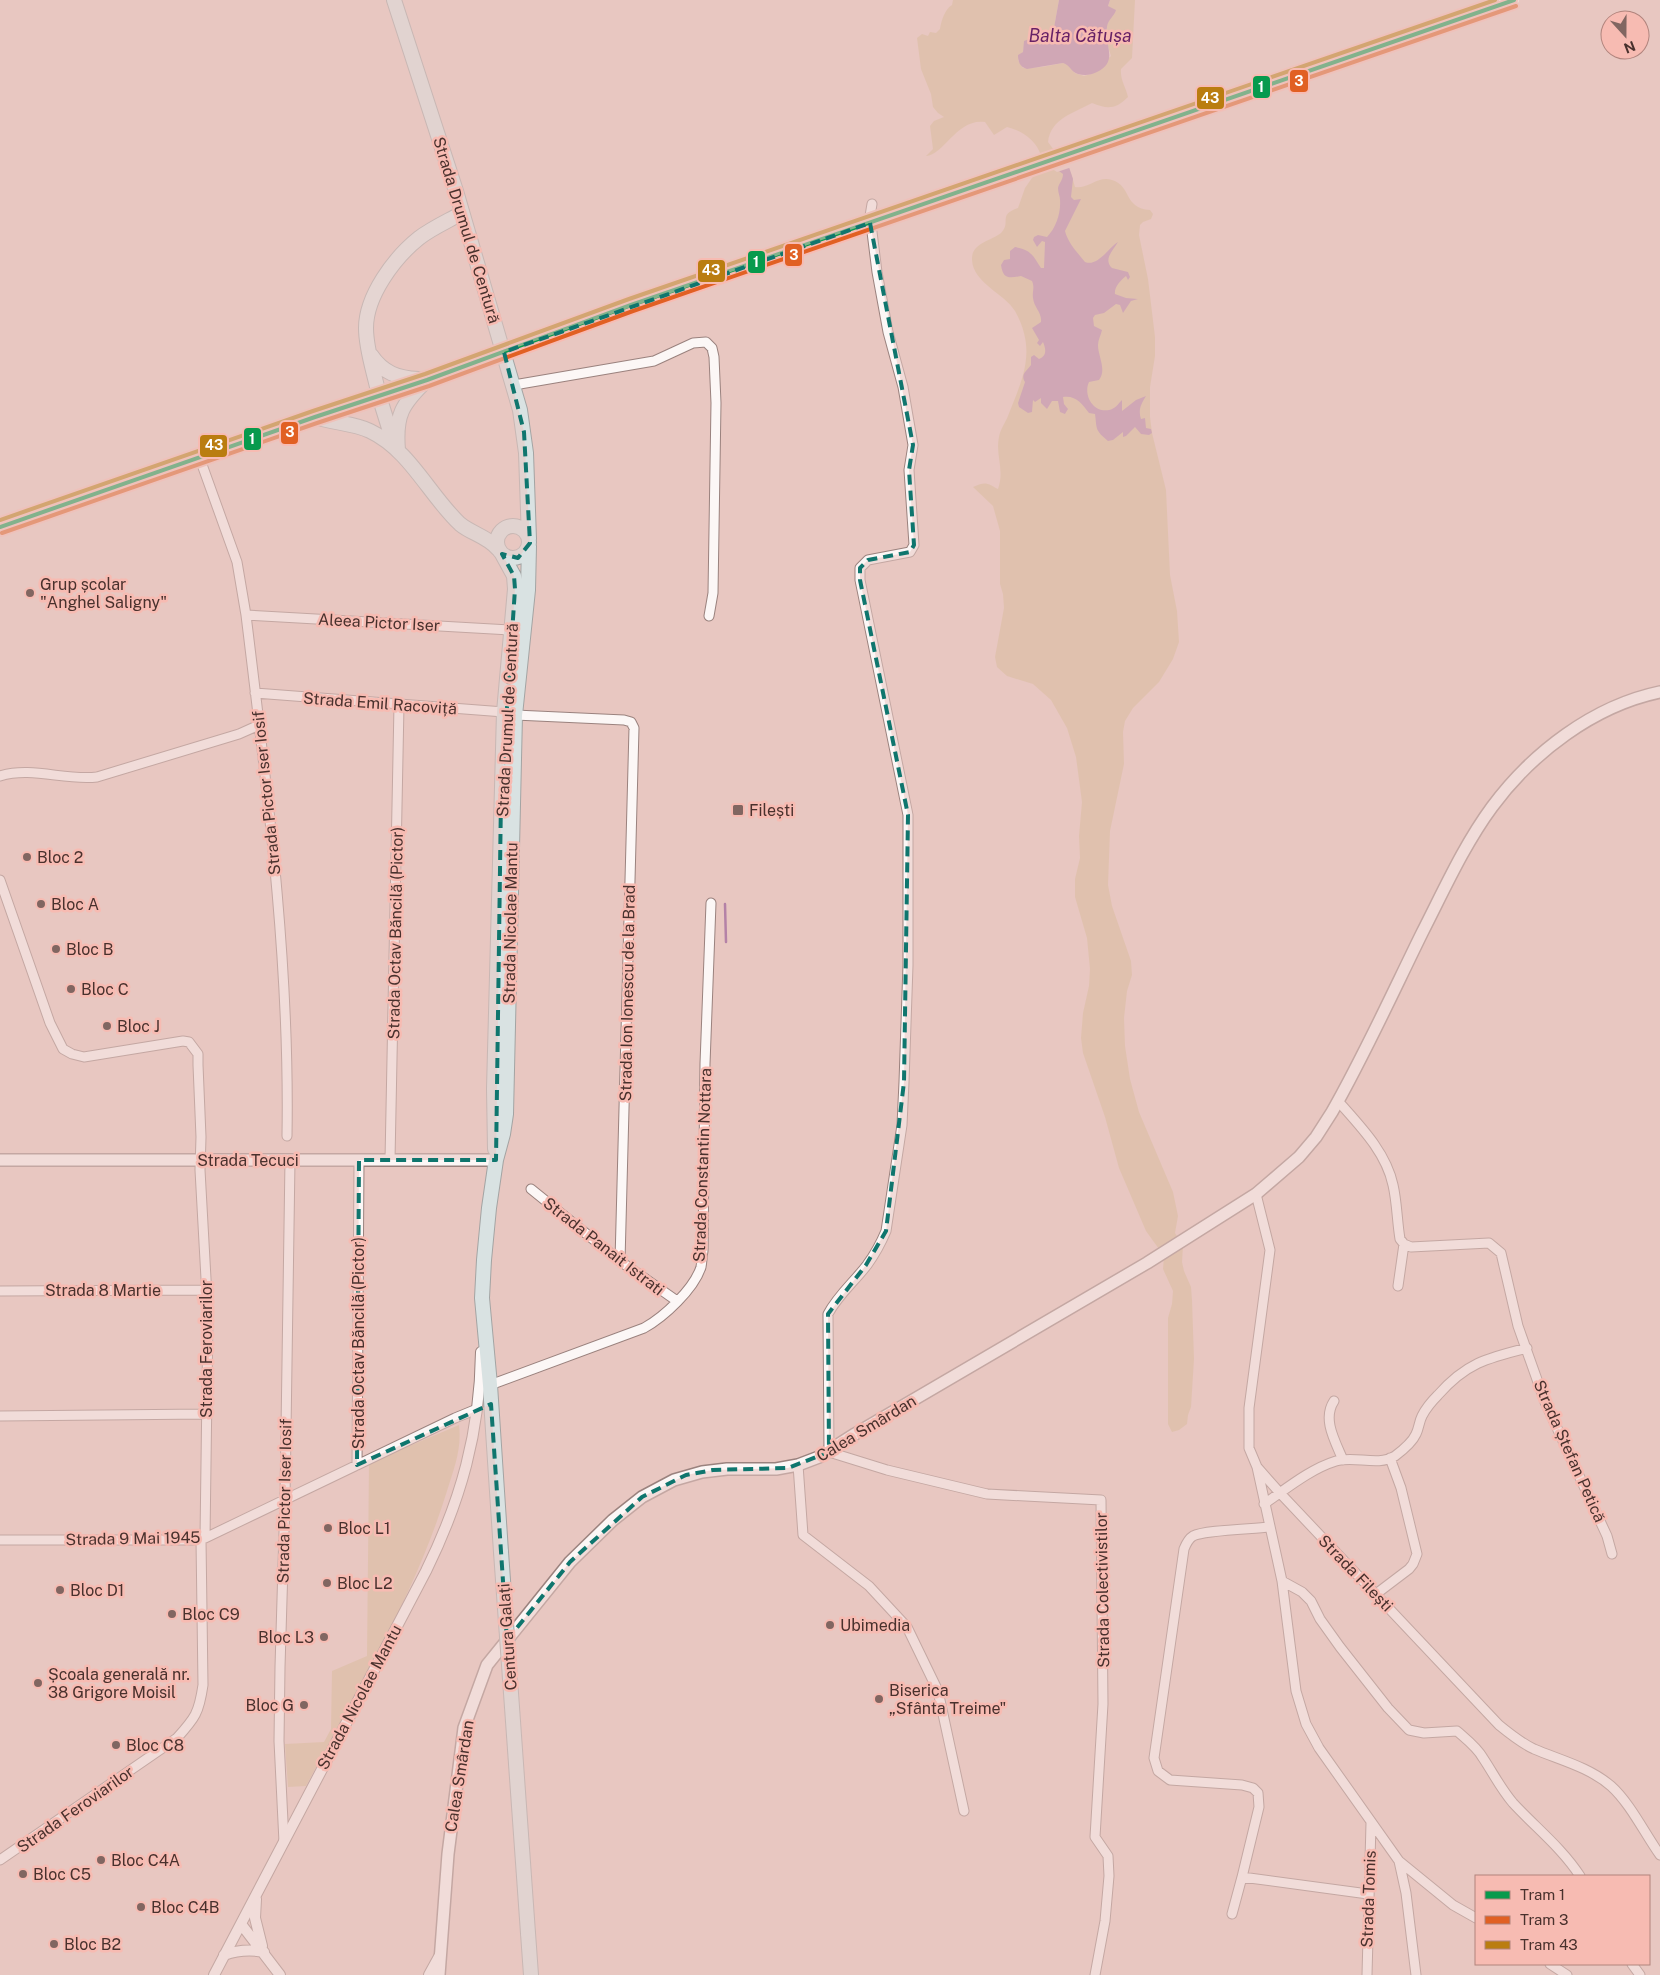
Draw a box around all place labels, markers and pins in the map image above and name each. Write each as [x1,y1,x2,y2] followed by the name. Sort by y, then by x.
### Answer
[40,575,167,612] place label: Grup școlar "Anghel Saligny"
[24,587,36,599] marker: Grup școlar "Anghel Saligny"
[749,801,794,820] place label: Filești
[731,803,745,817] marker: Filești
[37,848,83,867] place label: Bloc 2
[21,851,33,863] marker: Bloc 2
[51,895,99,914] place label: Bloc A
[35,898,47,910] marker: Bloc A
[66,940,113,959] place label: Bloc B
[50,943,62,955] marker: Bloc B
[81,980,129,999] place label: Bloc C
[65,983,77,995] marker: Bloc C
[117,1017,160,1036] place label: Bloc J
[101,1020,113,1032] marker: Bloc J
[338,1519,390,1538] place label: Bloc L1
[322,1522,334,1534] marker: Bloc L1
[337,1574,392,1593] place label: Bloc L2
[321,1577,333,1589] marker: Bloc L2
[70,1581,124,1600] place label: Bloc D1
[54,1584,66,1596] marker: Bloc D1
[182,1605,240,1624] place label: Bloc C9
[166,1608,178,1620] marker: Bloc C9
[840,1616,910,1635] place label: Ubimedia
[824,1619,836,1631] marker: Ubimedia
[258,1628,314,1647] place label: Bloc L3
[318,1631,330,1643] marker: Bloc L3
[48,1665,190,1702] place label: Școala generală nr. 38 Grigore Moisil
[32,1677,44,1689] marker: Școala generală nr. 38 Grigore Moisil
[889,1681,1006,1718] place label: Biserica „Sfânta Treime"
[873,1693,885,1705] marker: Biserica „Sfânta Treime"
[246,1696,294,1715] place label: Bloc G
[298,1699,310,1711] marker: Bloc G
[126,1736,184,1755] place label: Bloc C8
[110,1739,122,1751] marker: Bloc C8
[111,1851,180,1870] place label: Bloc C4A
[95,1854,107,1866] marker: Bloc C4A
[33,1865,91,1884] place label: Bloc C5
[17,1868,29,1880] marker: Bloc C5
[151,1898,220,1917] place label: Bloc C4B
[135,1901,147,1913] marker: Bloc C4B
[64,1935,121,1954] place label: Bloc B2
[48,1938,60,1950] marker: Bloc B2

